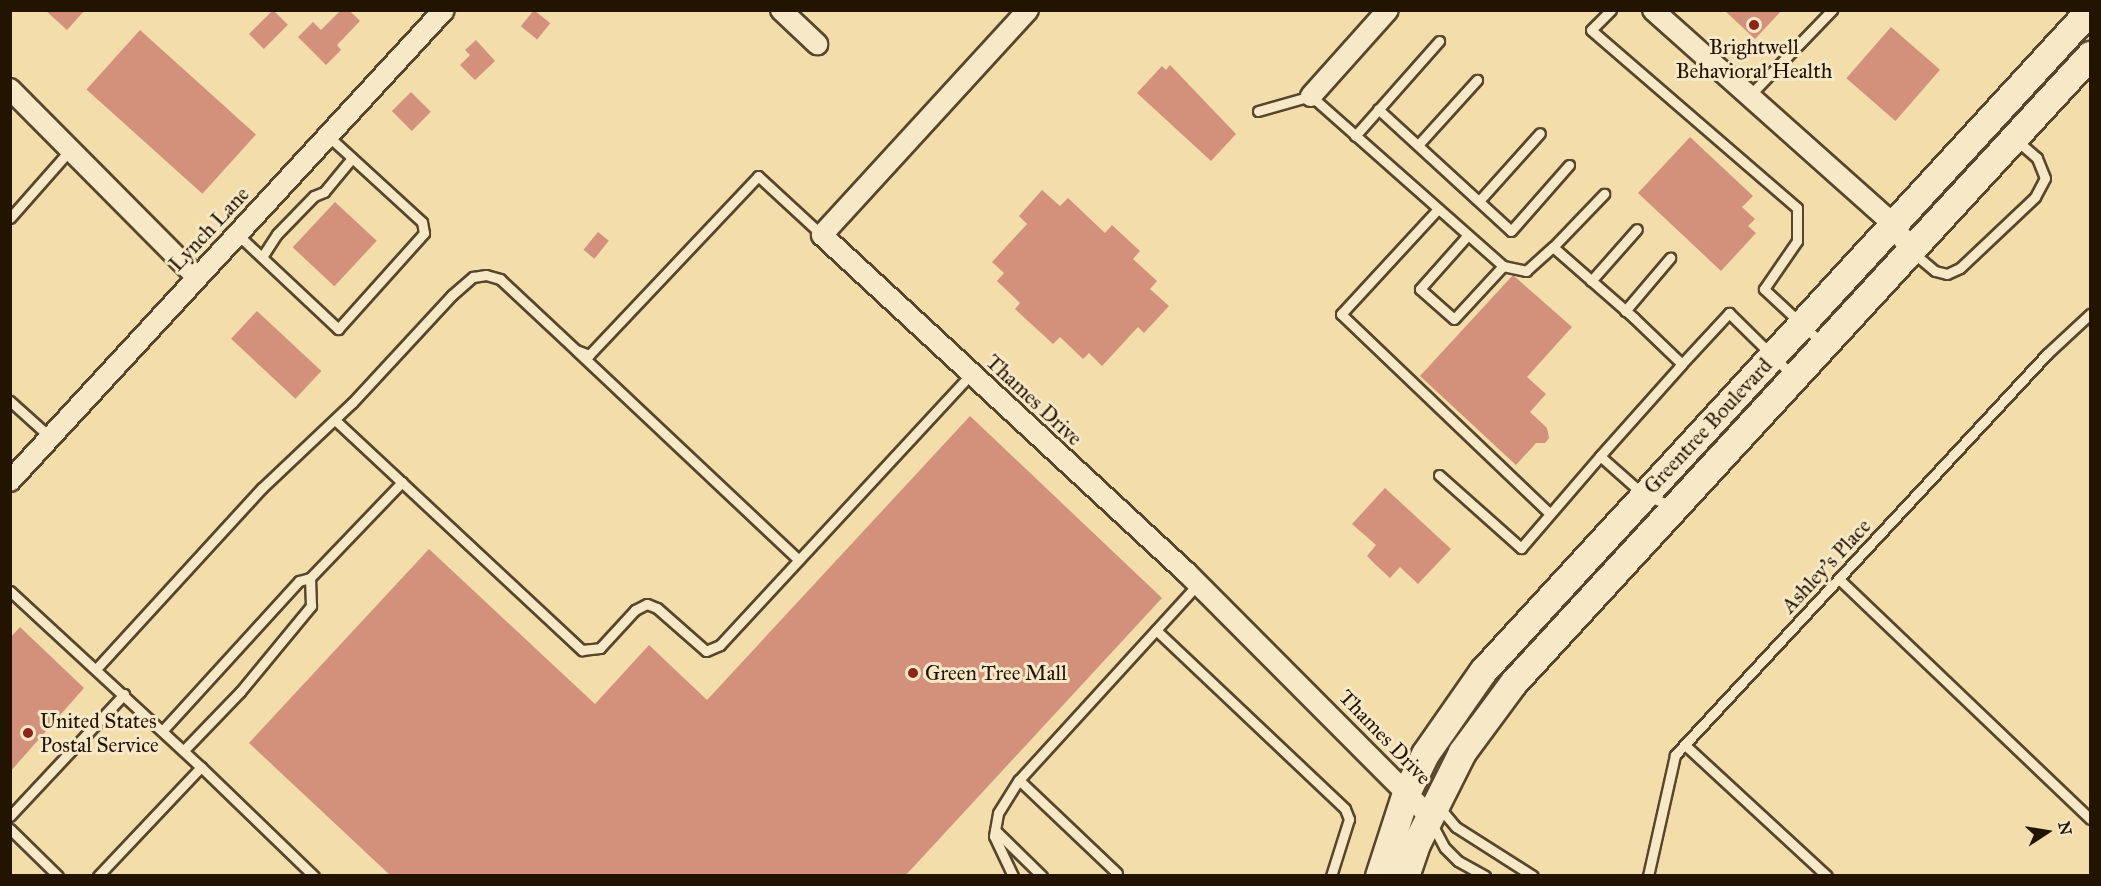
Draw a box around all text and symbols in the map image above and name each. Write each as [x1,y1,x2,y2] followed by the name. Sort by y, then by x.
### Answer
[1747,18,1761,32] marker: Brightwell Behavioral Health
[1676,34,1832,84] place label: Brightwell Behavioral Health
[164,182,254,276] street label: Lynch Lane
[981,349,1087,451] street label: Thames Drive
[1639,353,1777,499] street label: Greentree Boulevard
[1776,514,1876,618] street label: Ashley's Place
[925,660,1067,686] place label: Green Tree Mall
[906,666,920,680] marker: Green Tree Mall
[1334,684,1436,790] street label: Thames Drive
[40,708,159,758] place label: United States Postal Service
[21,726,35,740] marker: United States Postal Service
[2017,802,2077,862] north arrow
[2054,820,2076,837] text: N

